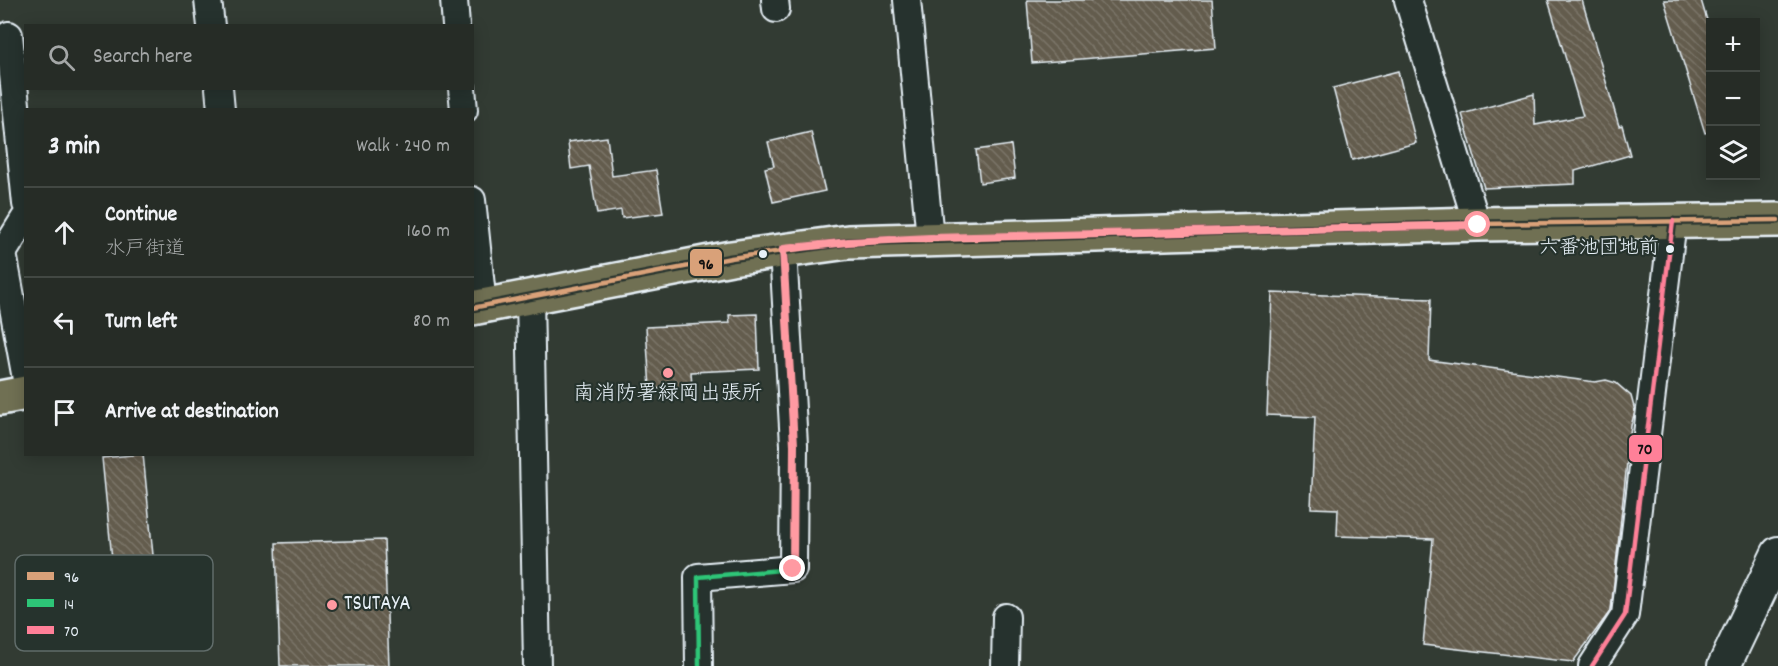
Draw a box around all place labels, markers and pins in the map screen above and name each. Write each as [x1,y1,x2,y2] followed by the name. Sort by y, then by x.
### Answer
[1539,235,1659,263] place label: 六番池団地前
[1664,243,1676,255] marker: 六番池団地前
[757,248,769,260] unlabelled marker
[661,366,675,380] marker: 南消防署緑岡出張所
[574,380,763,410] place label: 南消防署緑岡出張所
[344,590,411,620] place label: TSUTAYA
[325,598,339,612] marker: TSUTAYA

